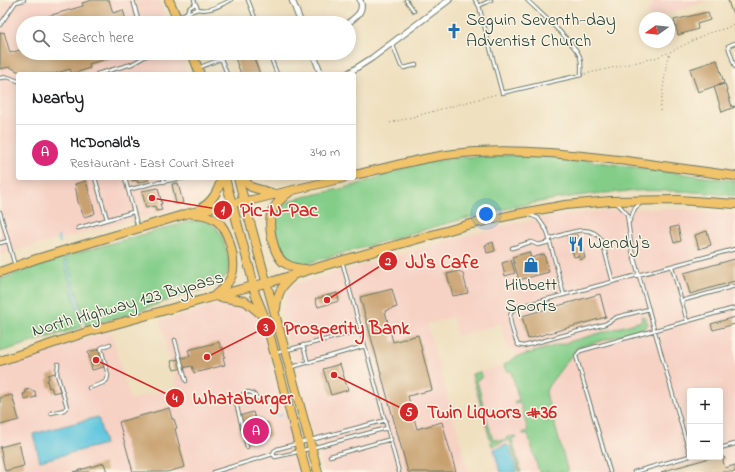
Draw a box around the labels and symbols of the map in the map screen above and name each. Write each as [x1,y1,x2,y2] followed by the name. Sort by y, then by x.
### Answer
[466,8,616,55] place label: Seguin Seventh-day Adventist Church
[639,12,675,48] north arrow
[445,22,463,40] church icon: Seguin Seventh-day Adventist Church
[213,194,326,225] callout: Pic-N-Pac
[240,198,318,225] text: Pic-N-Pac
[221,202,225,220] text: 1
[476,204,496,224] your location
[588,231,650,257] place label: Wendy's
[567,235,585,253] restaurant icon: Wendy's
[378,245,487,276] callout: JJ's Cafe
[406,250,479,277] text: JJ's Cafe
[384,253,391,271] text: 2
[522,256,540,274] shop icon: Hibbett Sports
[29,265,227,346] street label: North Highway 123 Bypass
[505,273,557,320] place label: Hibbett Sports
[256,312,418,343] callout: Prosperity Bank
[284,316,411,345] text: Prosperity Bank
[263,319,269,337] text: 3
[165,382,301,413] callout: Whataburger
[193,386,294,415] text: Whataburger
[172,390,178,408] text: 4
[399,396,565,427] callout: Twin Liquors #36
[427,400,558,427] text: Twin Liquors #36
[406,404,413,422] text: 5
[243,416,269,446] pin: A

